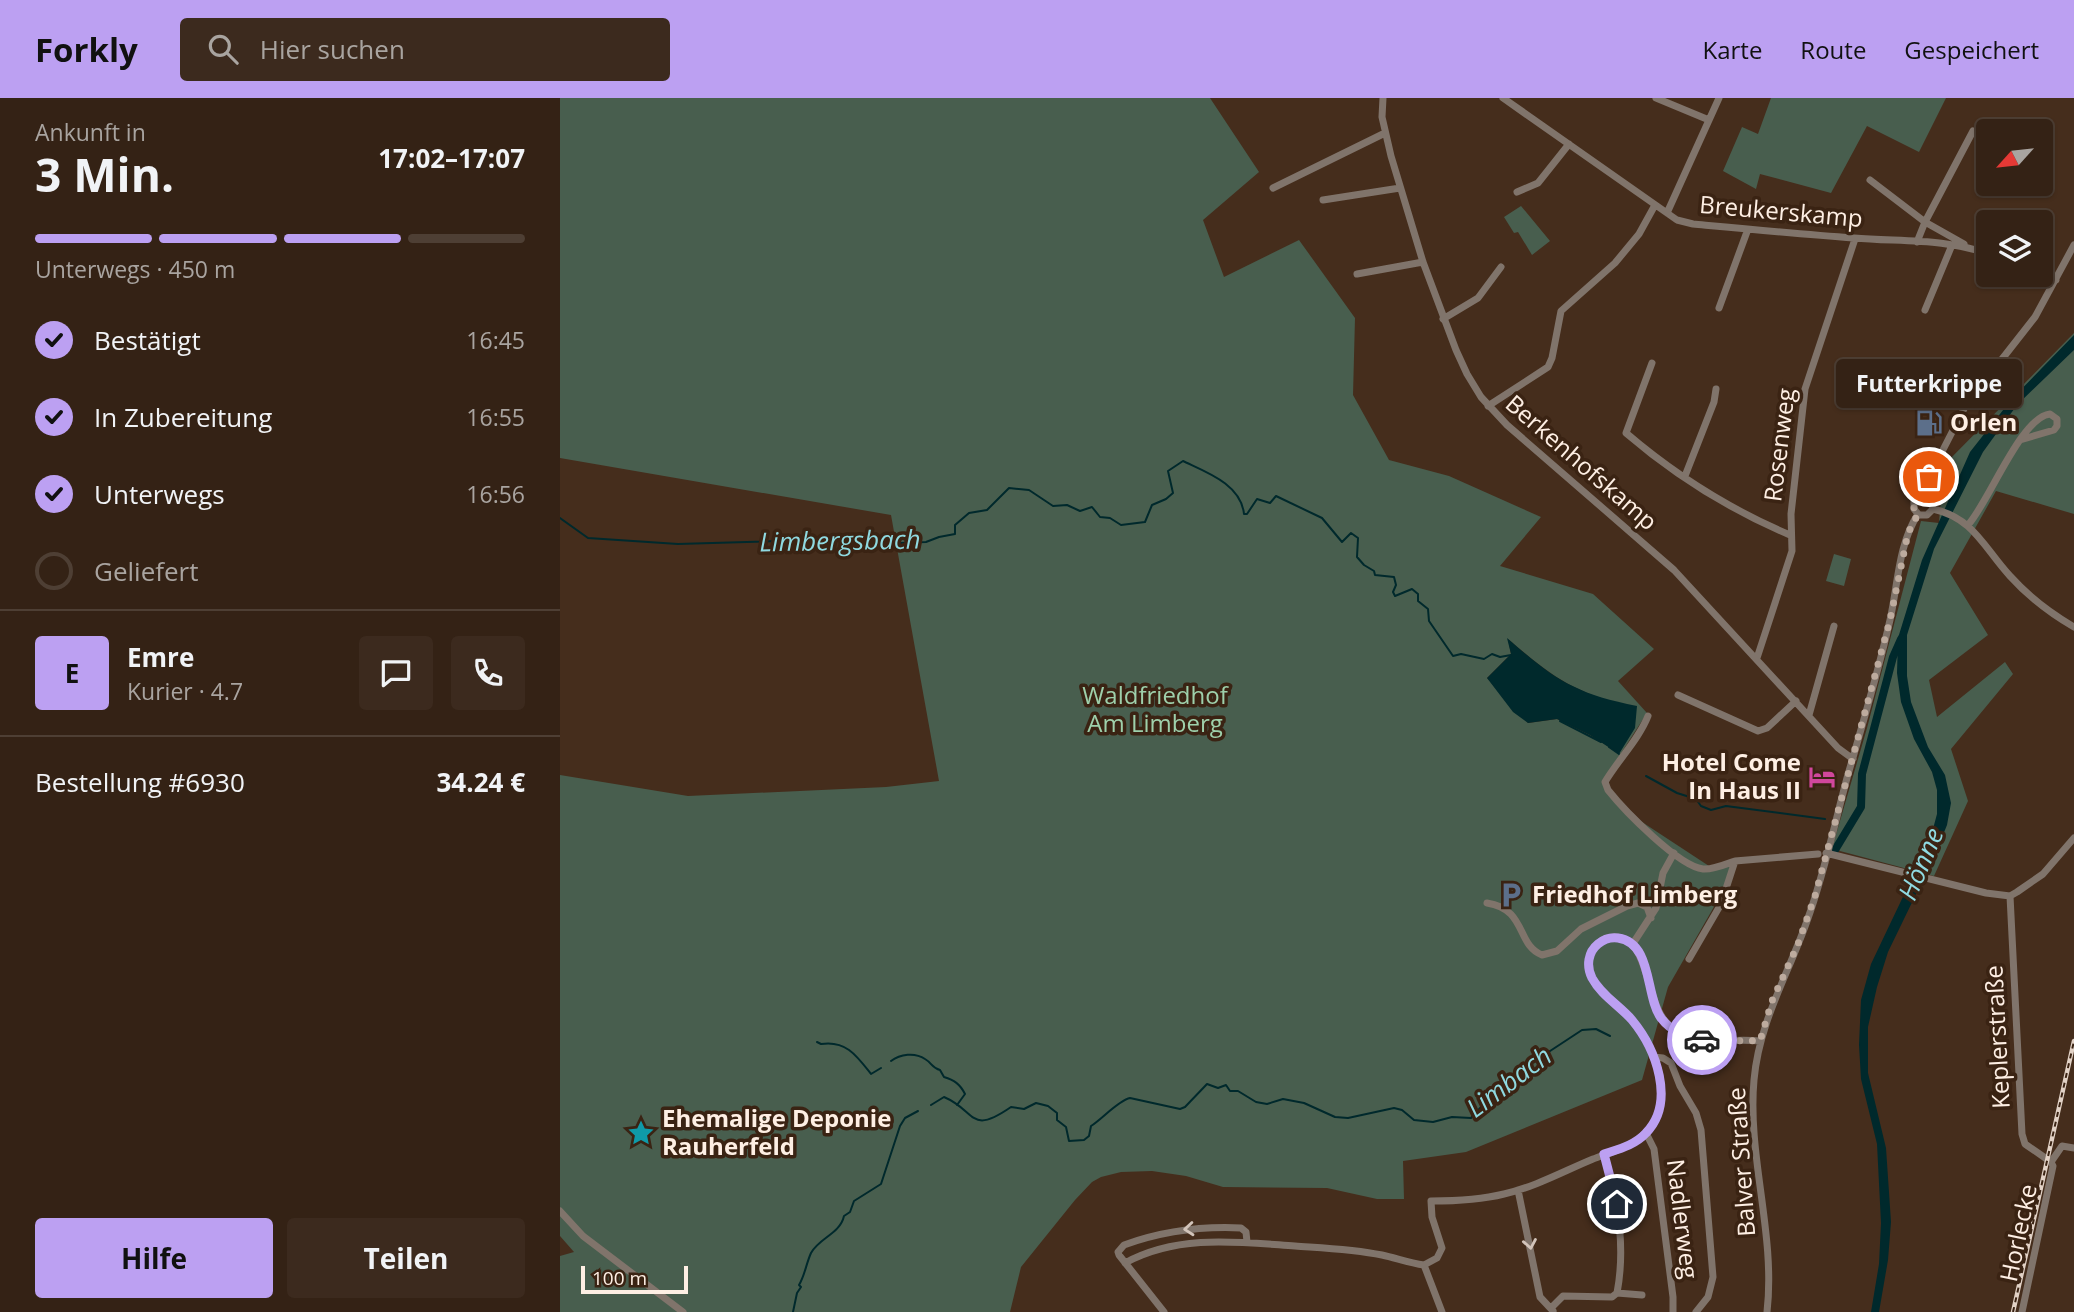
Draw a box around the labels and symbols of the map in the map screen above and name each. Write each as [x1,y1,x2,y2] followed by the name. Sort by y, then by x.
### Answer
[1976,119,2053,196] north arrow
[1698,187,1864,234] street label: Breukerskamp
[1836,358,2022,407] callout: Futterkrippe
[1755,386,1802,503] street label: Rosenweg
[1499,387,1665,537] street label: Berkenhofskamp
[1950,405,2017,438] place label: Orlen
[1914,408,1944,438] fuel station icon: Orlen
[1899,447,1959,507] pin
[759,521,921,559] water label: Limbergsbach
[1082,678,1230,739] park label: Waldfriedhof Am Limberg
[1662,745,1801,806] place label: Hotel Come In Haus II
[1807,762,1837,792] hotel icon: Hotel Come In Haus II
[1889,822,1951,905] water label: Hönne
[1532,877,1738,910] place label: Friedhof Limberg
[1496,880,1526,910] parking icon: Friedhof Limberg
[1976,964,2017,1110] street label: Keplerstraße
[1667,1005,1737,1075] courier
[1458,1037,1558,1125] water label: Limbach
[1719,1086,1762,1238] street label: Balver Straße
[662,1101,891,1162] place label: Ehemalige Deponie Rauherfeld
[626,1118,656,1148] place icon: Ehemalige Deponie Rauherfeld
[1660,1157,1707,1281] street label: Nadlerweg
[1587,1174,1647,1234] pin
[1991,1181,2044,1285] street label: Horlecke
[1183,1221,1194,1236] one-way arrow
[1522,1238,1537,1250] one-way arrow
[581,1263,688,1295] scale bar

